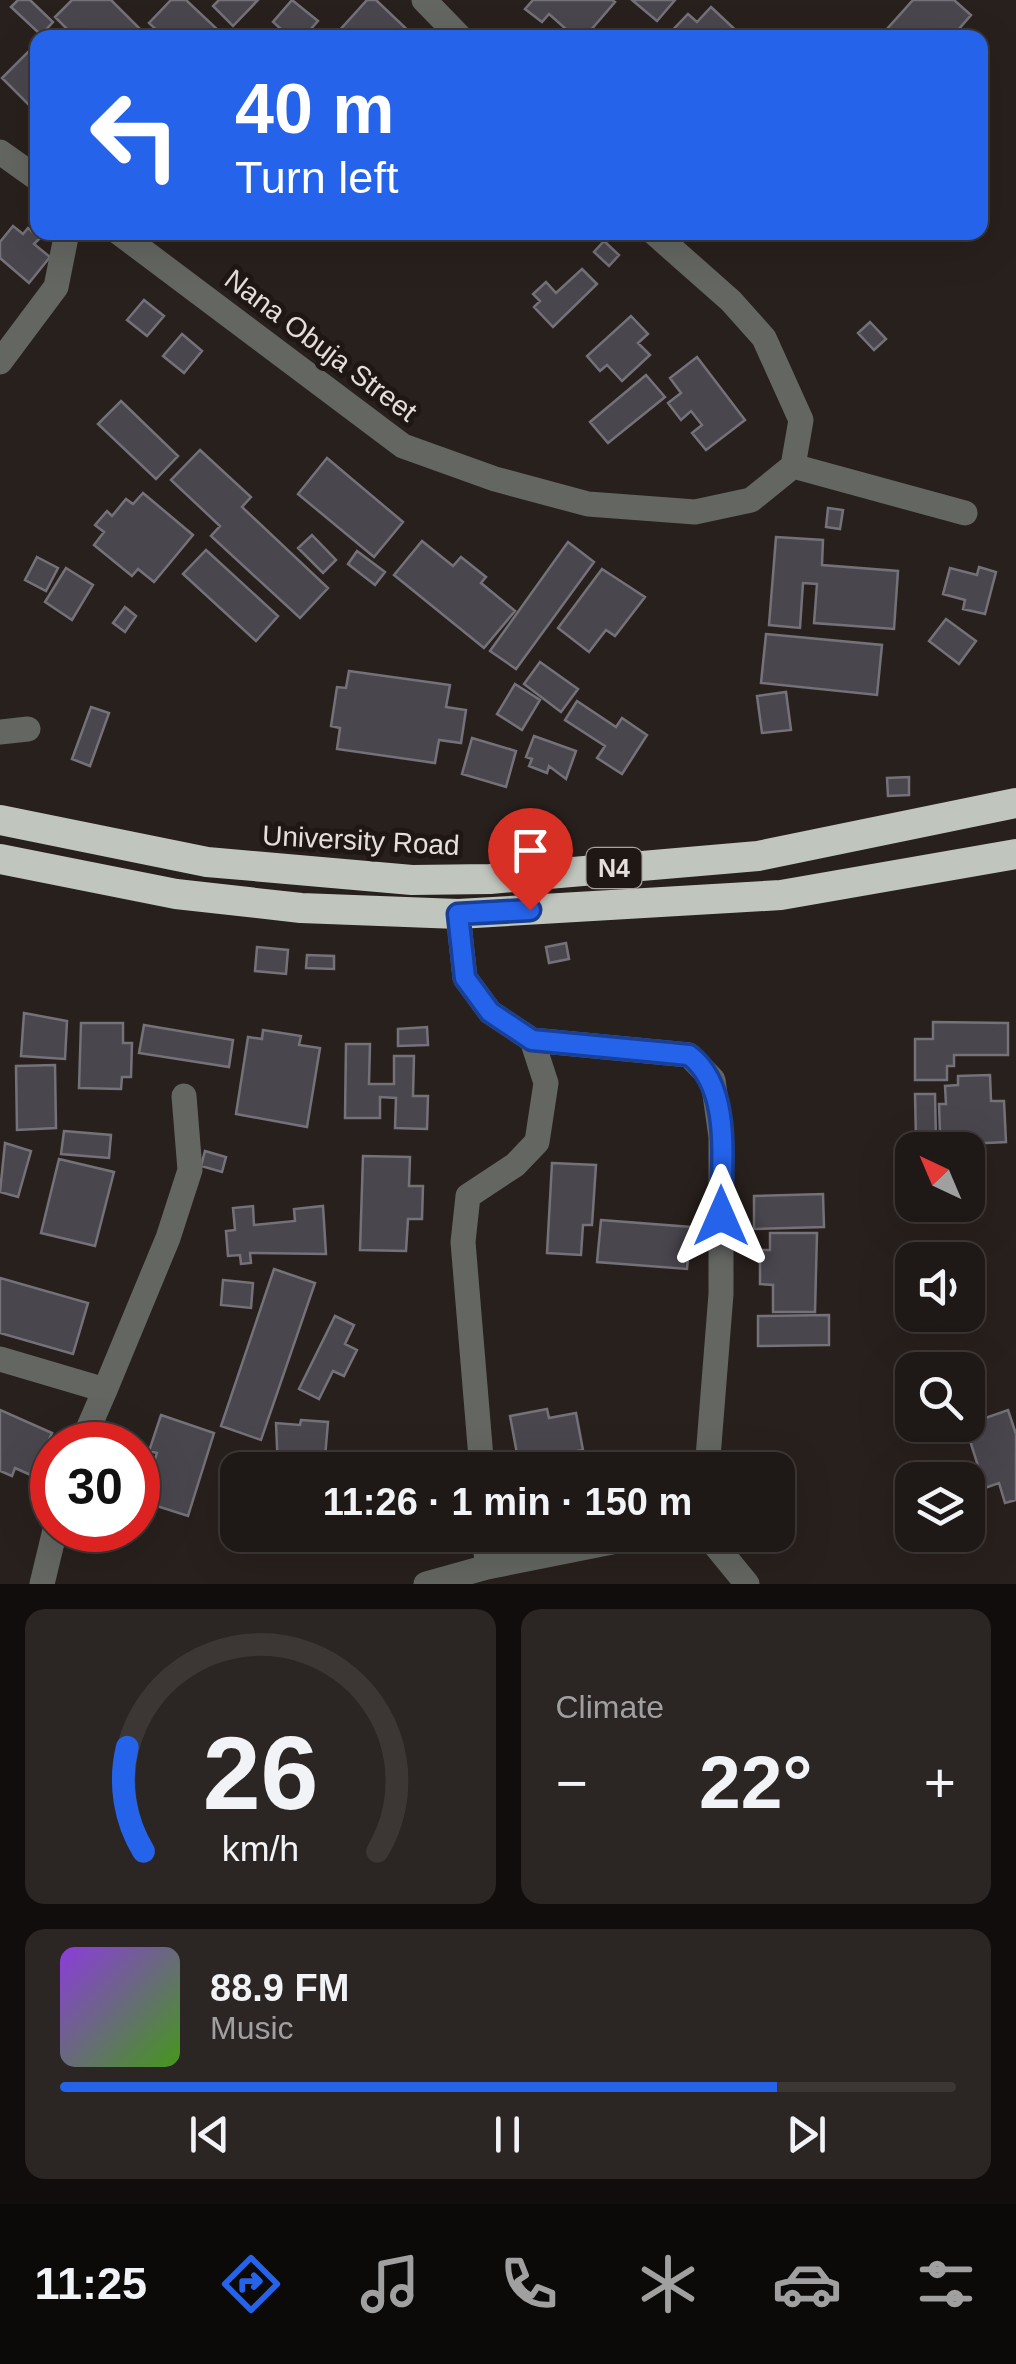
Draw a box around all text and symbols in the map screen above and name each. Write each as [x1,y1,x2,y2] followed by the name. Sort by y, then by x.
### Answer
[70,70,200,200] icon: left
[235,70,395,148] text: 40 m
[235,152,398,203] text: Turn left
[219,263,423,428] street label: Nana Obuja Street
[488,808,573,911] pin
[261,820,460,861] street label: University Road
[503,823,558,878] icon: arrive
[586,848,642,888] road number: N4
[895,1132,985,1222] north arrow
[895,1132,985,1552] map controls
[669,1164,773,1268] position arrow
[895,1242,985,1332] button: sound
[895,1352,985,1442] button: search
[30,1422,160,1552] speed limit sign: 30
[895,1462,985,1552] button: layers
[323,1481,692,1523] text: 11:26 · 1 min · 150 m
[556,1689,664,1725] text: Climate
[202,1715,318,1831] text: 26
[699,1740,812,1824] text: 22°
[556,1752,588,1814] text: −
[924,1752,956,1814] text: +
[222,1829,299,1869] text: km/h
[210,1967,349,2009] text: 88.9 FM
[210,2010,294,2046] text: Music
[182,2107,237,2162] icon: previous
[480,2107,535,2162] icon: pause
[779,2107,834,2162] icon: next
[216,2249,286,2319] icon: directions
[355,2249,425,2319] icon: music
[494,2249,564,2319] icon: phone
[633,2249,703,2319] icon: climate
[772,2249,842,2319] icon: car
[911,2249,981,2319] icon: filters
[35,2258,147,2309] text: 11:25

